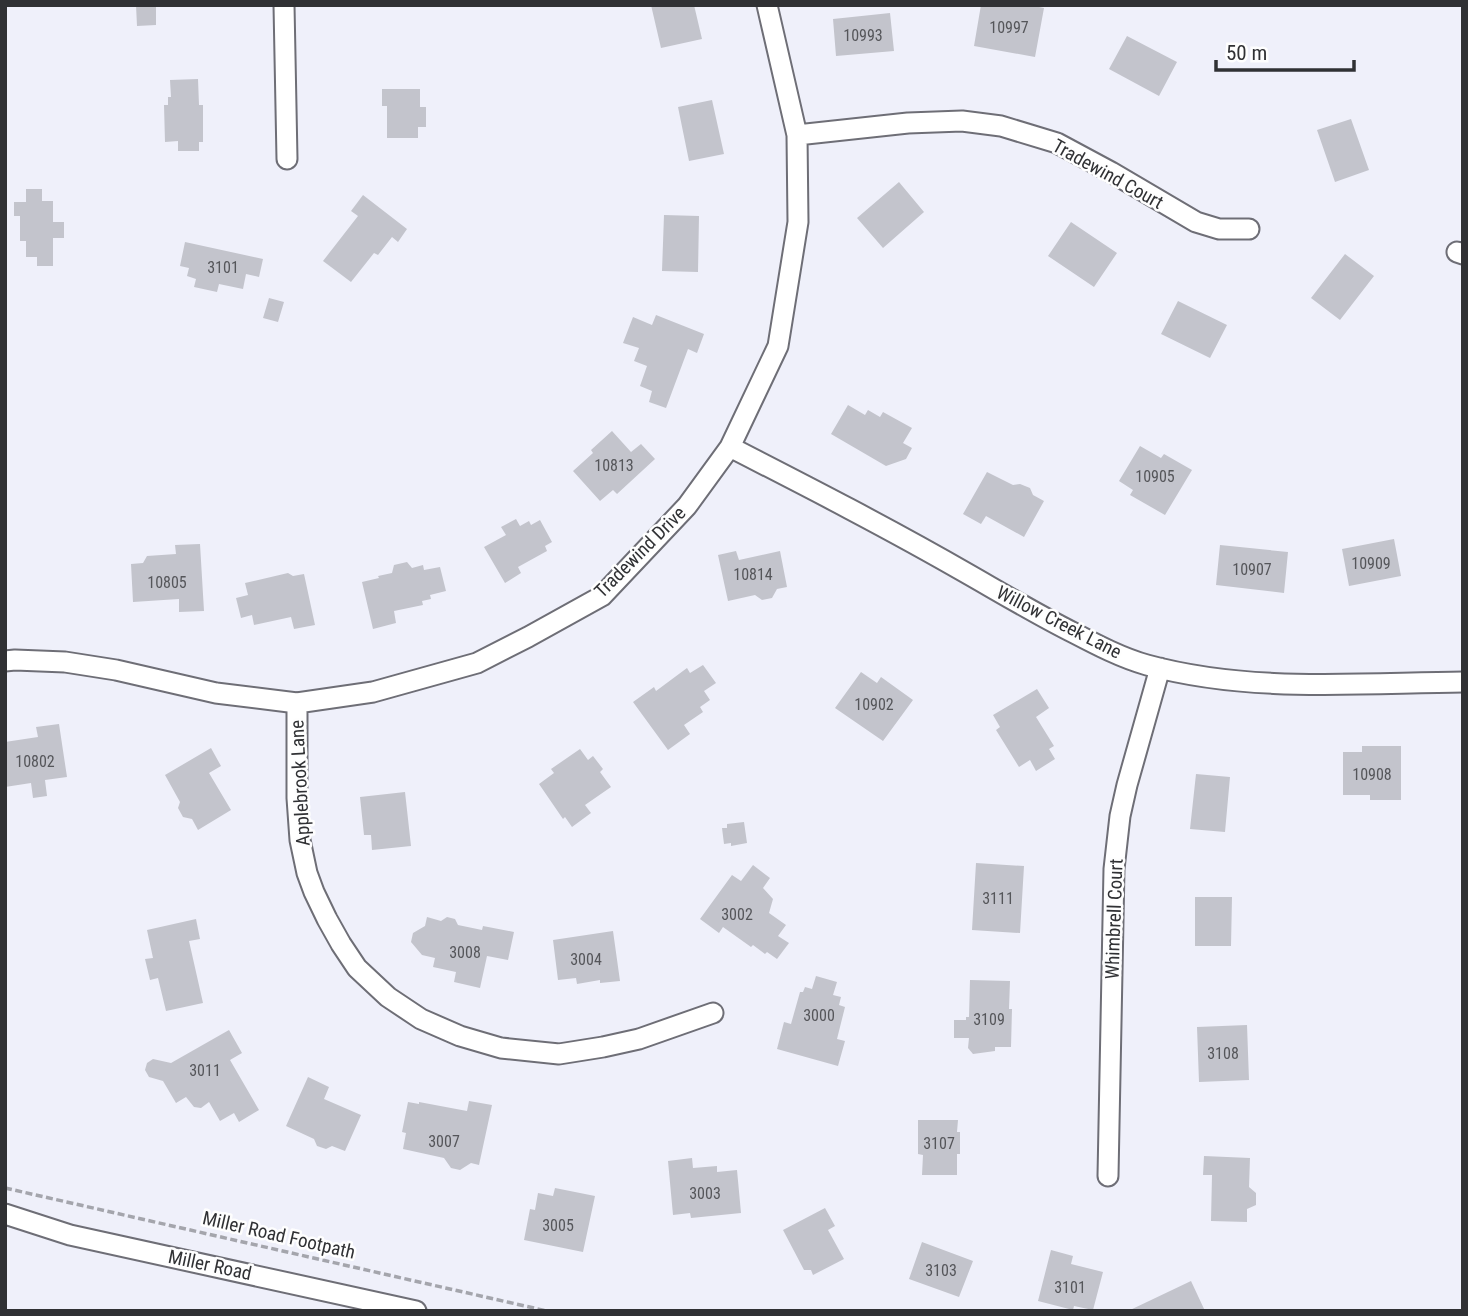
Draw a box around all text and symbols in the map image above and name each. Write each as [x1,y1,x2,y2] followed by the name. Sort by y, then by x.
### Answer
[989,18,1029,37] house number: 10997
[843,26,883,45] house number: 10993
[1216,28,1354,72] scale bar
[1226,41,1267,65] text: 50 m
[1049,134,1167,214] street label: Tradewind Court
[207,258,239,277] house number: 3101
[594,456,634,475] house number: 10813
[1135,467,1175,486] house number: 10905
[590,502,690,602] street label: Tradewind Drive
[1351,554,1391,573] house number: 10909
[1232,560,1272,579] house number: 10907
[733,565,773,584] house number: 10814
[147,573,187,592] house number: 10805
[993,581,1125,663] street label: Willow Creek Lane
[854,695,894,714] house number: 10902
[285,719,315,847] street label: Applebrook Lane
[15,752,55,771] house number: 10802
[1352,765,1392,784] house number: 10908
[1100,858,1128,980] street label: Whimbrell Court
[982,889,1014,908] house number: 3111
[721,905,753,924] house number: 3002
[449,943,481,962] house number: 3008
[570,950,602,969] house number: 3004
[803,1006,835,1025] house number: 3000
[973,1010,1005,1029] house number: 3109
[1207,1044,1239,1063] house number: 3108
[189,1061,221,1080] house number: 3011
[428,1132,460,1151] house number: 3007
[923,1134,955,1153] house number: 3107
[689,1184,721,1203] house number: 3003
[200,1206,358,1264] street label: Miller Road Footpath
[542,1216,574,1235] house number: 3005
[166,1245,254,1285] street label: Miller Road
[925,1261,957,1280] house number: 3103
[1054,1278,1086,1297] house number: 3101

